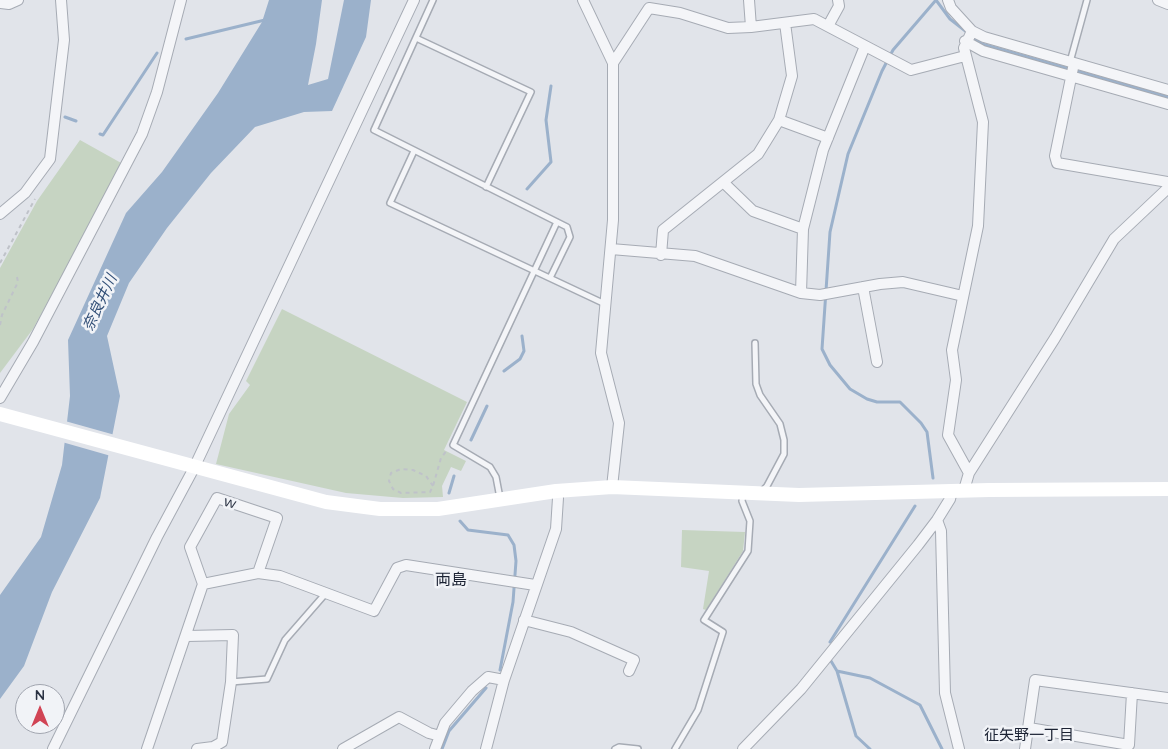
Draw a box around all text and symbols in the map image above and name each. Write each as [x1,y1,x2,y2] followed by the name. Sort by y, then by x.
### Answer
[79,272,121,334] water label: 奈良井川
[221,493,239,513] street label: ｗ
[435,570,467,590] district label: 両島
[15,684,65,734] north arrow
[35,686,45,704] text: N
[984,726,1074,744] district label: 征矢野一丁目

